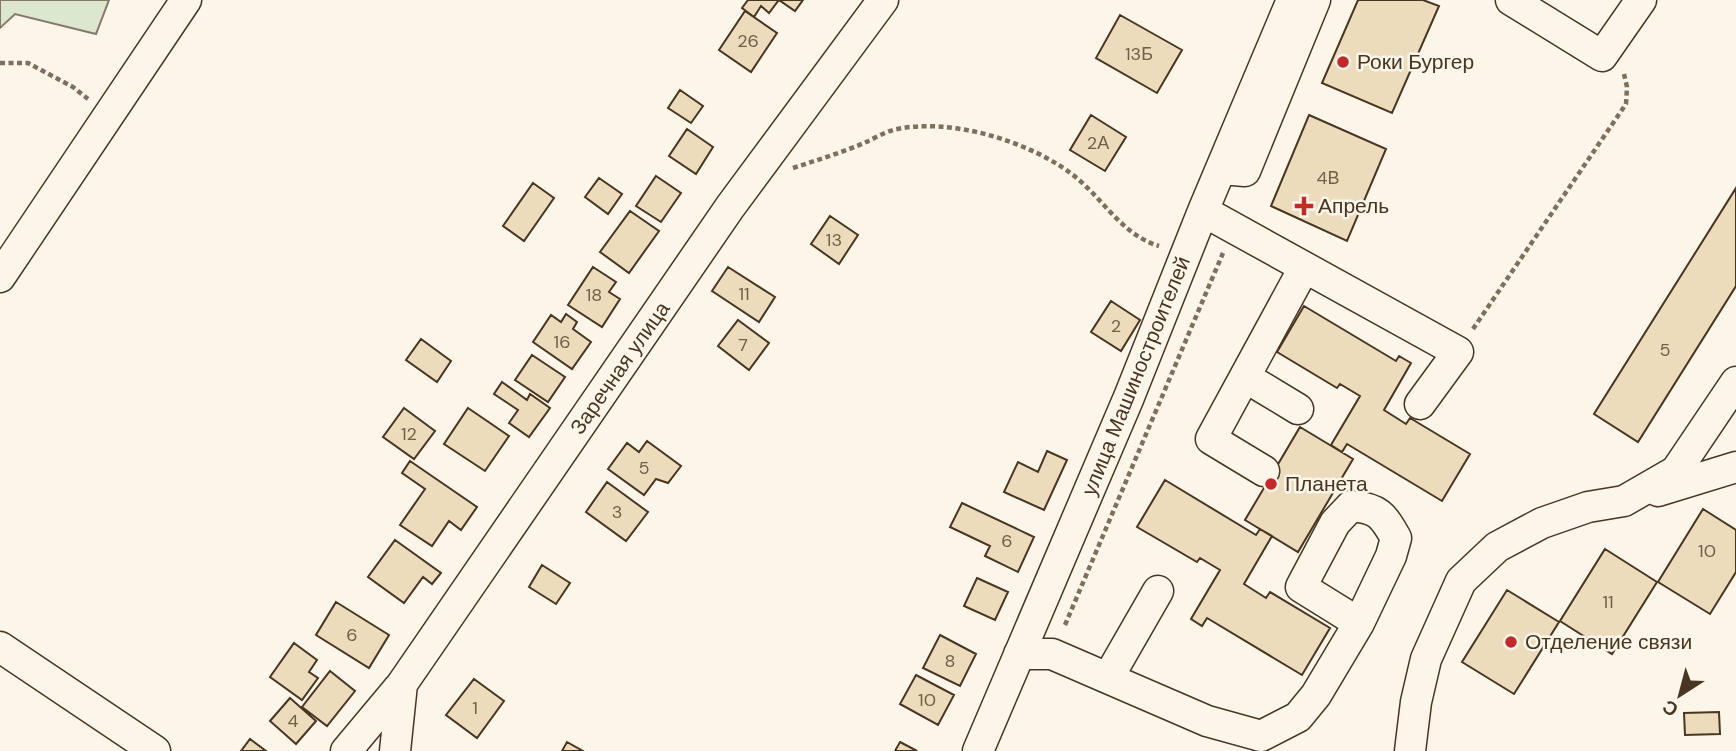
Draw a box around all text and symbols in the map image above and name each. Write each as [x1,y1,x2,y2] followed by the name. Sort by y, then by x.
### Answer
[737,29,759,53] house number: 26
[1125,42,1153,66] house number: 13Б
[1357,48,1474,76] place label: Роки Бургер
[1335,54,1351,70] marker: Роки Бургер
[1087,131,1109,155] house number: 2А
[1317,166,1339,190] house number: 4В
[1318,192,1389,220] place label: Апрель
[1296,198,1312,214] marker: Апрель
[826,228,842,252] house number: 13
[1075,252,1197,500] street label: улица Машиностроителей
[738,282,750,306] house number: 11
[586,283,602,307] house number: 18
[564,296,676,440] street label: Заречная улица
[1111,314,1121,338] house number: 2
[554,330,570,354] house number: 16
[738,333,748,357] house number: 7
[1660,338,1670,362] house number: 5
[401,422,417,446] house number: 12
[639,456,649,480] house number: 5
[1285,470,1368,498] place label: Планета
[1263,476,1279,492] marker: Планета
[612,500,622,524] house number: 3
[1001,529,1013,553] house number: 6
[1698,539,1716,563] house number: 10
[1602,590,1614,614] house number: 11
[346,623,358,647] house number: 6
[1525,628,1692,656] place label: Отделение связи
[1503,634,1519,650] marker: Отделение связи
[945,649,955,673] house number: 8
[1645,660,1715,730] north arrow
[918,688,936,712] house number: 10
[1657,694,1683,722] text: С
[472,696,478,720] house number: 1
[288,709,299,733] house number: 4

